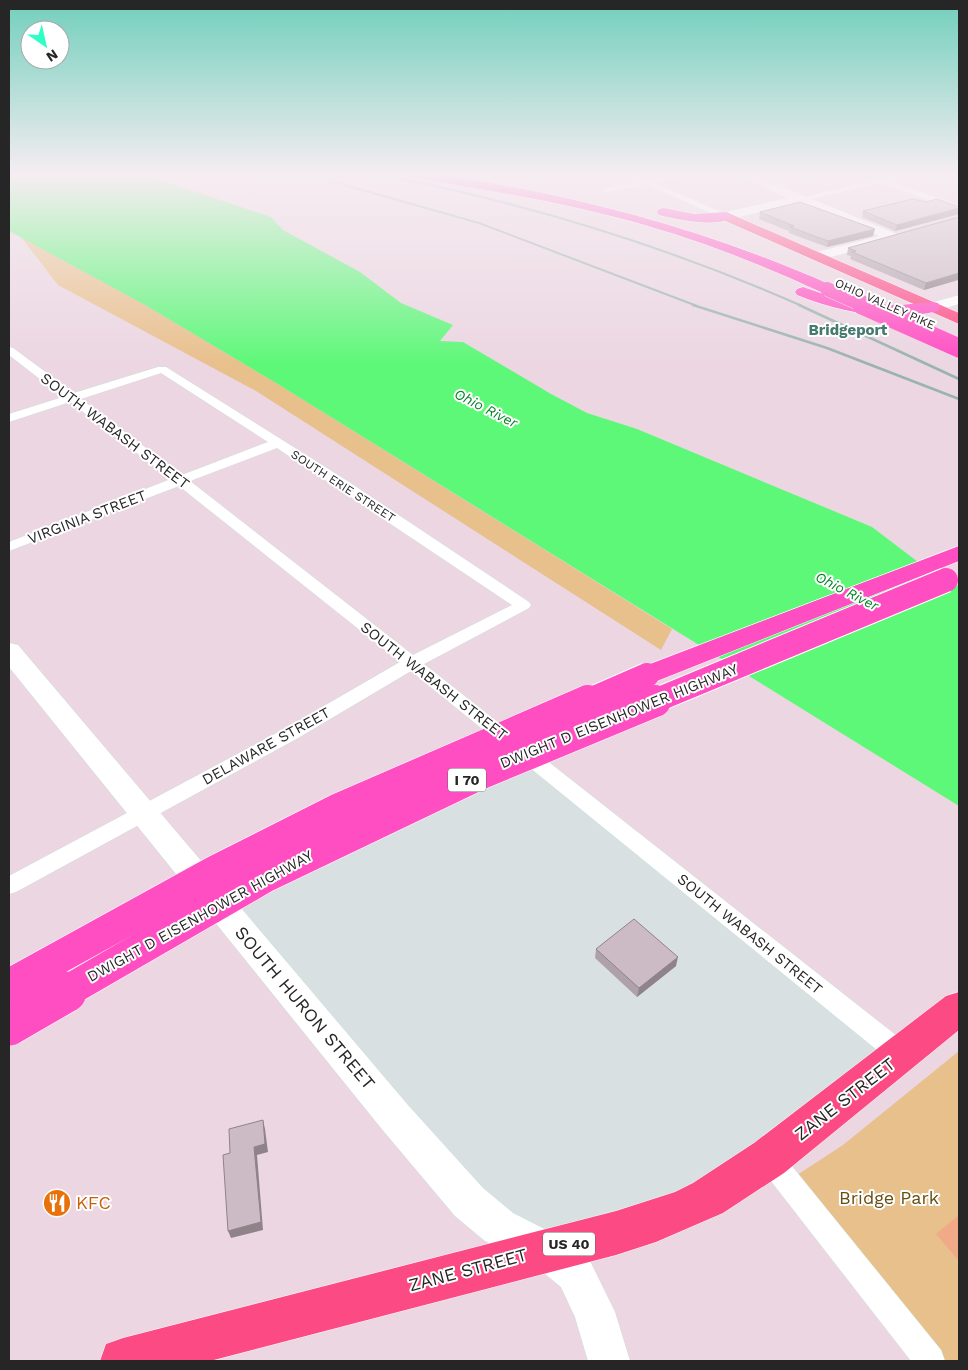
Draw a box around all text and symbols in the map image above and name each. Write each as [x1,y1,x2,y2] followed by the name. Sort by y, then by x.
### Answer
[20,20,70,70] north arrow
[43,46,61,65] text: N
[833,276,937,332] street label: OHIO VALLEY PIKE
[809,321,888,339] district label: Bridgeport
[37,369,193,493] street label: SOUTH WABASH STREET
[452,385,521,431] water label: Ohio River
[288,447,398,525] street label: SOUTH ERIE STREET
[25,486,149,548] street label: VIRGINIA STREET
[813,568,882,614] water label: Ohio River
[357,618,511,744] street label: SOUTH WABASH STREET
[497,660,741,772] street label: DWIGHT D EISENHOWER HIGHWAY
[199,703,333,789] street label: DELAWARE STREET
[448,768,486,792] road number: I 70
[84,846,316,986] street label: DWIGHT D EISENHOWER HIGHWAY
[674,870,826,998] street label: SOUTH WABASH STREET
[231,922,380,1094] street label: SOUTH HURON STREET
[790,1053,899,1144] street label: ZANE STREET
[839,1187,939,1208] park label: Bridge Park
[42,1188,72,1218] restaurant icon: KFC
[76,1192,111,1213] place label: KFC
[543,1232,595,1256] road number: US 40
[406,1244,530,1295] street label: ZANE STREET

